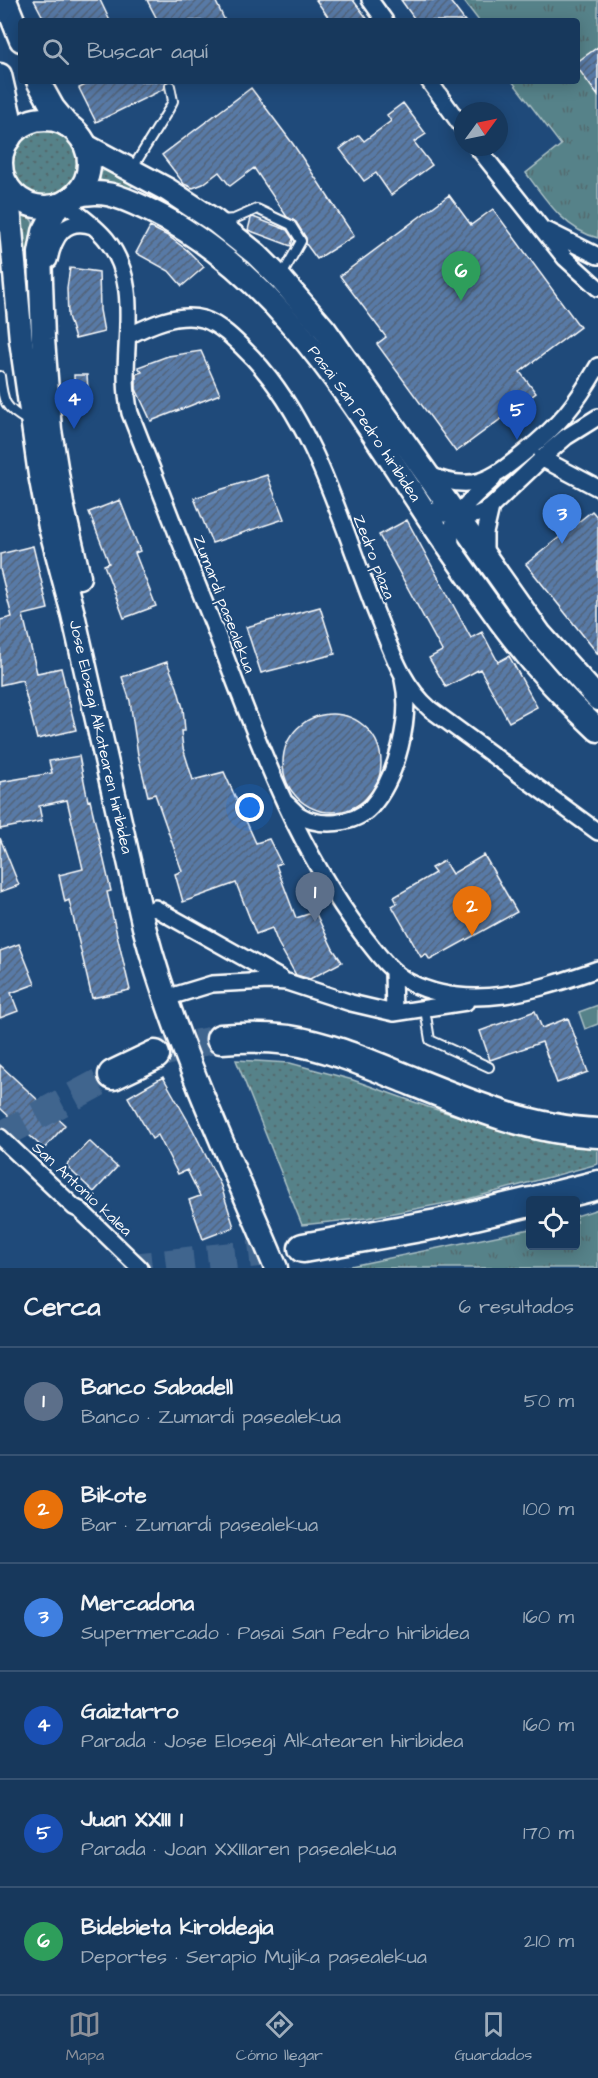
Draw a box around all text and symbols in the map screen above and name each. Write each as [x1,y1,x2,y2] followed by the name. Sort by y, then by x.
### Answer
[18,18,580,84] search box
[39,35,72,68] icon: search
[87,36,208,67] text: Buscar aquí
[454,102,508,156] north arrow
[442,252,480,301] pin: 6
[303,341,426,506] street label: Pasai San Pedro hiribidea
[54,380,94,429] pin: 4
[498,390,536,440] pin: 5
[542,494,582,544] pin: 3
[348,511,400,603] street label: Zedro plaza
[188,532,260,676] street label: Zumardi pasealekua
[64,618,138,856] street label: Jose Elosegi Alkatearen hiribidea
[235,793,264,822] your location
[296,872,334,922] pin: 1
[452,886,492,936] pin: 2
[27,1137,137,1241] street label: San Antonio kalea
[526,1196,580,1250] map controls
[526,1196,580,1250] button: locate
[24,1289,101,1325] text: Cerca
[458,1293,574,1321] text: 6 resultados
[81,1372,233,1403] text: Banco Sabadell
[42,1387,45,1415] text: 1
[524,1387,574,1415] text: 50 m
[81,1403,341,1431] text: Banco · Zumardi pasealekua
[81,1480,147,1511] text: Bikote
[38,1495,49,1523] text: 2
[523,1495,574,1523] text: 100 m
[81,1511,318,1539] text: Bar · Zumardi pasealekua
[81,1588,194,1619] text: Mercadona
[38,1603,49,1631] text: 3
[523,1603,574,1631] text: 160 m
[81,1619,469,1647] text: Supermercado · Pasai San Pedro hiribidea
[81,1696,178,1727] text: Gaiztarro
[37,1711,50,1739] text: 4
[523,1711,574,1739] text: 160 m
[81,1727,463,1755] text: Parada · Jose Elosegi Alkatearen hiribidea
[81,1804,183,1835] text: Juan XXIII 1
[36,1819,51,1847] text: 5
[523,1819,574,1847] text: 170 m
[81,1835,396,1863] text: Parada · Joan XXIIIaren pasealekua
[81,1912,274,1943] text: Bidebieta kiroldegia
[37,1927,50,1955] text: 6
[524,1927,574,1955] text: 210 m
[81,1943,427,1971] text: Deportes · Serapio Mujika pasealekua
[66,2008,104,2066] tab: Mapa
[236,2008,323,2066] tab: Cómo llegar
[454,2008,532,2066] tab: Guardados

